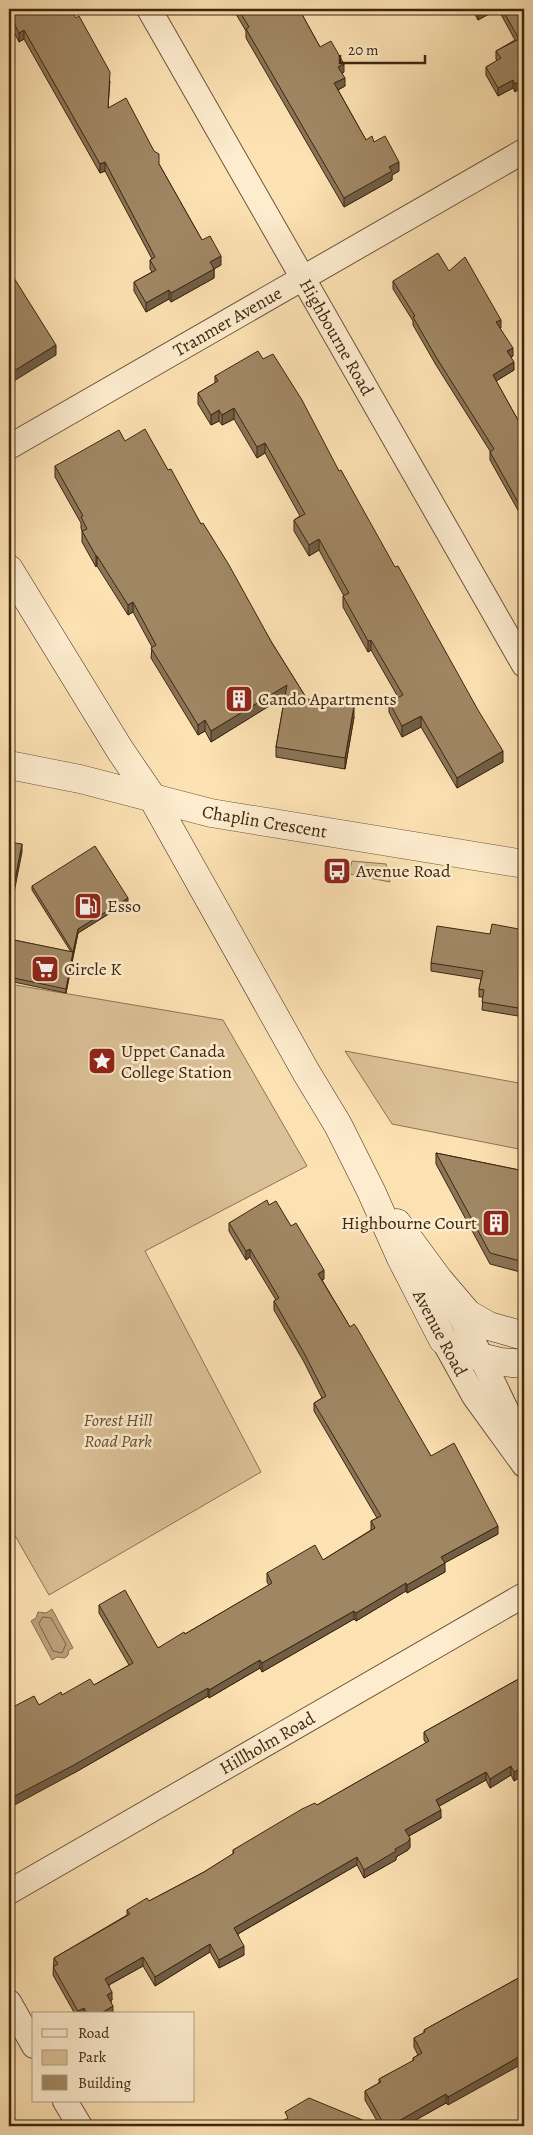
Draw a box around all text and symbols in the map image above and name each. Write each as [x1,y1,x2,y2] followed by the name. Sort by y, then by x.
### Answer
[340,32,426,64] scale bar
[348,40,379,60] text: 20 m
[294,274,380,400] street label: Highbourne Road
[169,281,286,362] street label: Tranmer Avenue
[224,684,254,714] building icon: Cando Apartments
[258,687,397,711] place label: Cando Apartments
[200,799,329,844] street label: Chaplin Crescent
[322,856,352,886] bus stop icon: Avenue Road
[355,859,451,883] place label: Avenue Road
[73,891,103,921] fuel station icon: Esso
[107,894,141,918] place label: Esso
[30,954,60,984] supermarket icon: Circle K
[64,957,122,981] place label: Circle K
[121,1039,232,1084] place label: Uppet Canada College Station
[87,1046,117,1076] place icon: Uppet Canada College Station
[481,1208,511,1238] building icon: Highbourne Court
[341,1211,477,1235] place label: Highbourne Court
[407,1285,473,1381] street label: Avenue Road
[84,1408,153,1453] park label: Forest Hill Road Park
[215,1706,319,1780] street label: Hillholm Road
[32,2012,195,2102] legend
[78,2023,110,2043] text: Road
[78,2047,107,2067] text: Park
[78,2073,131,2093] text: Building

